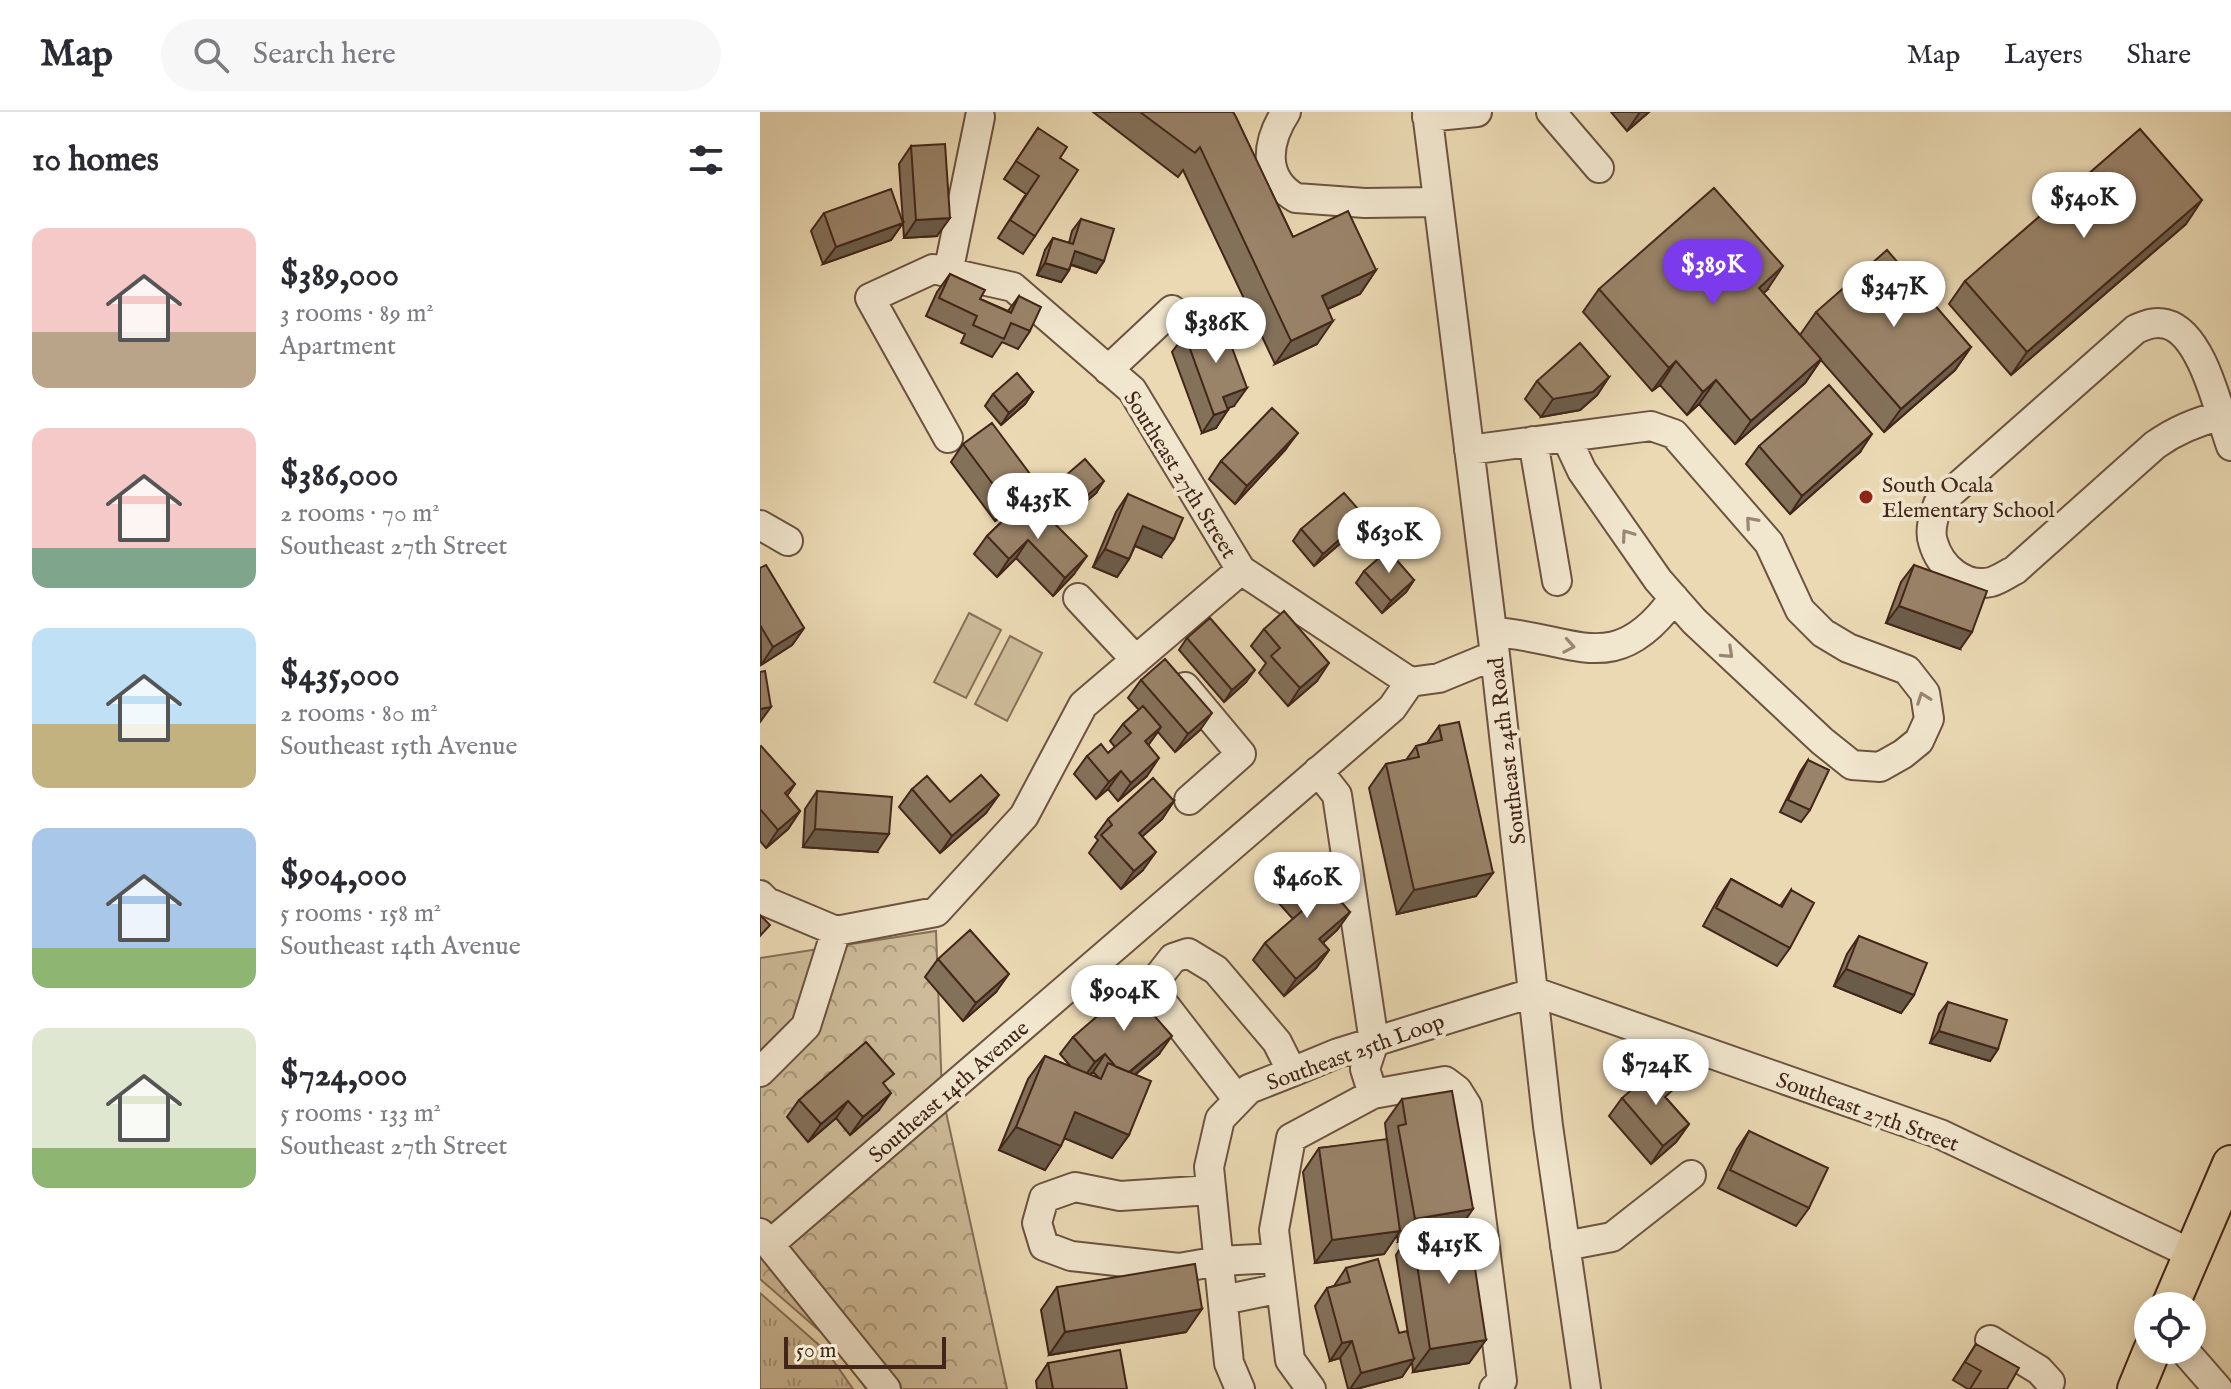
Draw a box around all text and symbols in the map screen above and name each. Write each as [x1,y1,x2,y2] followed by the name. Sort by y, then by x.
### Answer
[161,19,721,91] search box
[40,31,113,79] text: Map
[189,33,233,77] icon: search
[253,36,396,74] text: Search here
[1907,38,1960,73] text: Map
[2004,38,2083,73] text: Layers
[2127,38,2191,73] text: Share
[684,138,728,182] icon: filters
[32,139,159,182] text: 10 homes
[2028,172,2140,240] pin: $540K
[2050,181,2118,214] text: $540K
[1657,239,1769,307] pin: $389K
[1681,248,1745,281] text: $389K
[280,254,399,297] text: $389,000
[96,260,192,356] icon: home
[1838,261,1950,329] pin: $347K
[1860,270,1928,303] text: $347K
[280,297,434,330] text: 3 rooms · 89 m²
[1160,297,1272,365] pin: $386K
[1184,306,1248,339] text: $386K
[280,330,396,363] text: Apartment
[1116,386,1242,564] street label: Southeast 27th Street
[280,454,398,497] text: $386,000
[96,460,192,556] icon: home
[1882,472,2055,525] place label: South Ocala Elementary School
[982,473,1094,541] pin: $435K
[1005,482,1071,515] text: $435K
[1857,488,1875,506] marker: South Ocala Elementary School
[280,497,440,530] text: 2 rooms · 70 m²
[1333,507,1445,575] pin: $630K
[1356,516,1422,549] text: $630K
[1746,516,1760,531] one-way arrow
[280,530,507,563] text: Southeast 27th Street
[1622,530,1637,544] one-way arrow
[1562,637,1576,654] one-way arrow
[1719,644,1734,658] one-way arrow
[280,654,400,697] text: $435,000
[1483,655,1533,846] street label: Southeast 24th Road
[96,660,192,756] icon: home
[1917,692,1933,706] one-way arrow
[280,697,438,730] text: 2 rooms · 80 m²
[280,730,517,763] text: Southeast 15th Avenue
[1251,852,1363,920] pin: $460K
[280,854,407,897] text: $904,000
[96,860,192,956] icon: home
[1272,861,1342,894] text: $460K
[280,897,441,930] text: 5 rooms · 158 m²
[280,930,521,963] text: Southeast 14th Avenue
[1068,965,1180,1033] pin: $904K
[1089,974,1159,1007] text: $904K
[1263,1008,1448,1098] street label: Southeast 25th Loop
[863,1015,1035,1170] street label: Southeast 14th Avenue
[1600,1039,1712,1107] pin: $724K
[1621,1048,1691,1081] text: $724K
[280,1054,407,1097] text: $724,000
[96,1060,192,1156] icon: home
[1772,1067,1963,1159] street label: Southeast 27th Street
[280,1097,441,1130] text: 5 rooms · 133 m²
[280,1130,507,1163] text: Southeast 27th Street
[1393,1218,1505,1286] pin: $415K
[1416,1227,1482,1260] text: $415K
[2134,1292,2206,1364] map controls
[2134,1292,2206,1364] button: locate
[784,1333,946,1369] scale bar
[796,1337,837,1365] text: 50 m

